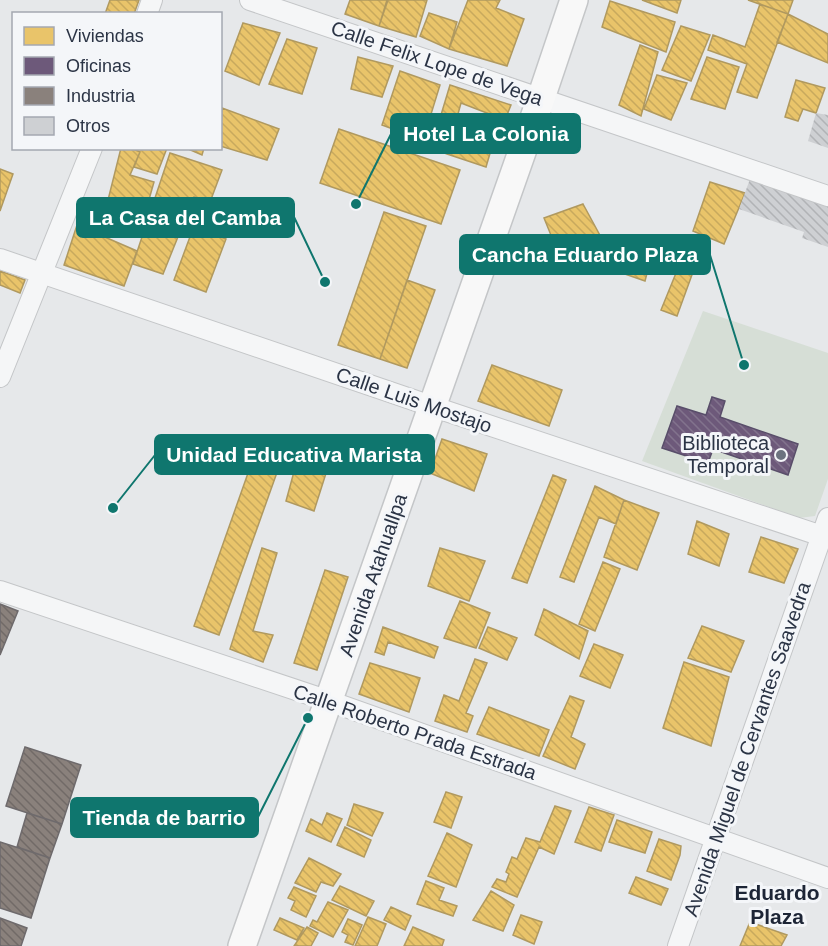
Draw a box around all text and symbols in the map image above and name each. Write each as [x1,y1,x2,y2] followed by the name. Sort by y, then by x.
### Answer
[12,12,222,150] legend
[328,16,547,110] street label: Calle Felix Lope de Vega
[66,26,144,46] text: Viviendas
[66,56,131,76] text: Oficinas
[66,86,136,106] text: Industria
[391,114,580,153] callout: Hotel La Colonia
[66,116,110,136] text: Otros
[403,122,569,145] text: Hotel La Colonia
[77,198,294,237] callout: La Casa del Camba
[89,206,282,229] text: La Casa del Camba
[460,235,710,274] callout: Cancha Eduardo Plaza
[472,243,699,266] text: Cancha Eduardo Plaza
[333,363,495,437] street label: Calle Luis Mostajo
[682,432,770,477] place label: Biblioteca Temporal
[155,435,434,474] callout: Unidad Educativa Marista
[166,443,422,466] text: Unidad Educativa Marista
[774,448,788,462] marker: Biblioteca Temporal
[335,490,412,659] street label: Avenida Atahuallpa
[679,578,815,919] street label: Avenida Miguel de Cervantes Saavedra
[291,680,540,784] street label: Calle Roberto Prada Estrada
[71,798,258,837] callout: Tienda de barrio
[83,806,246,829] text: Tienda de barrio
[734,881,820,928] district label: Eduardo Plaza

